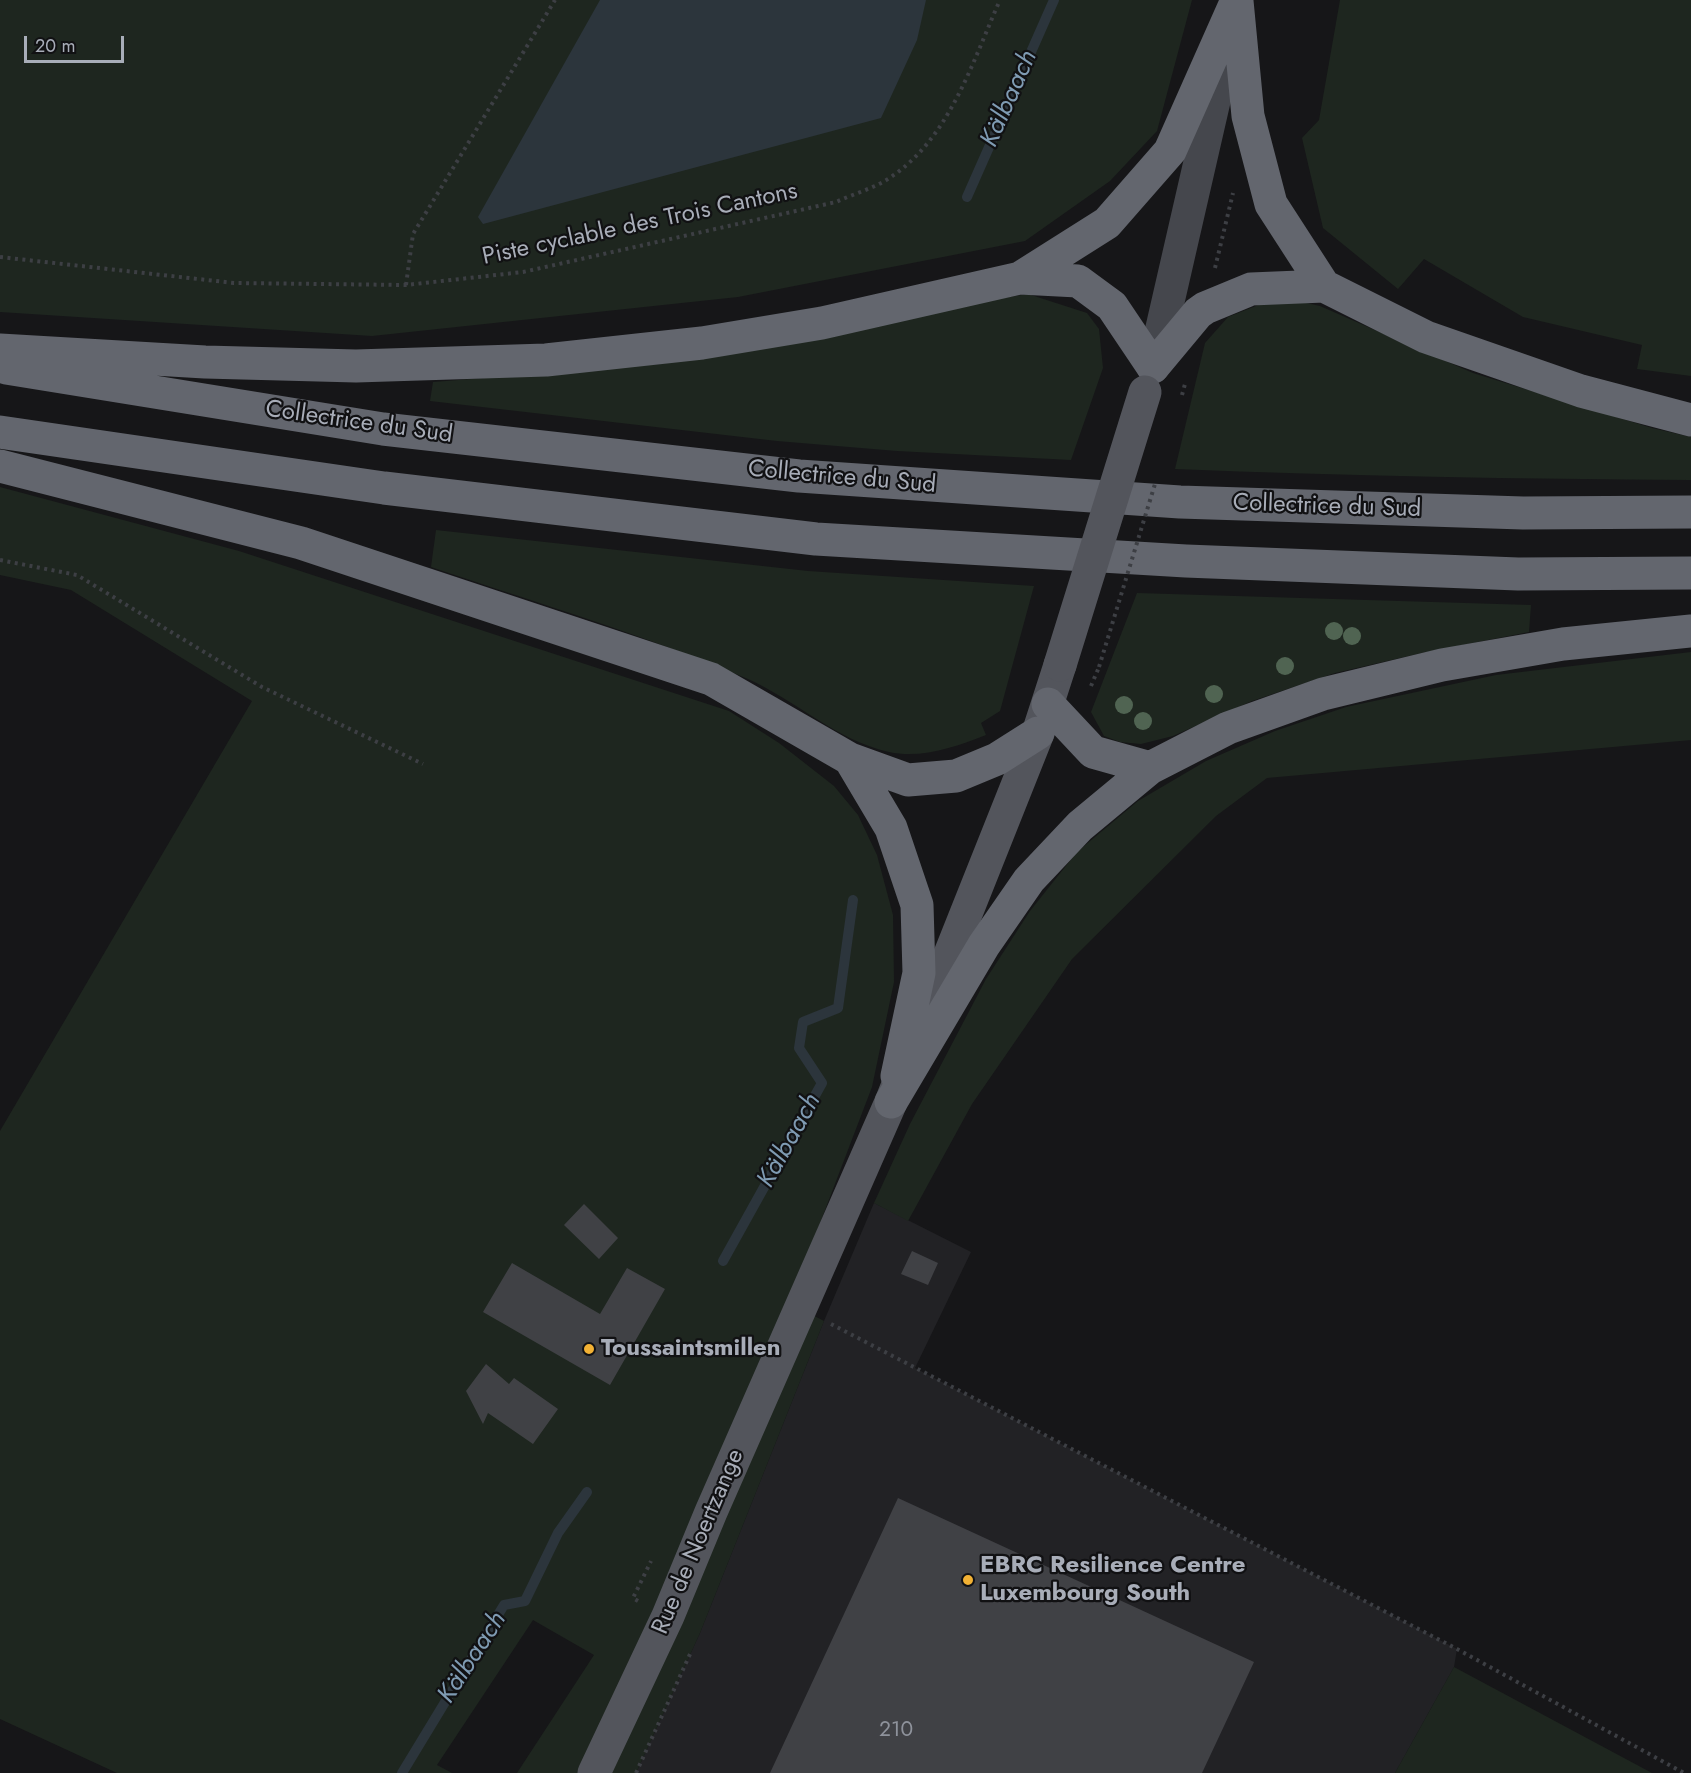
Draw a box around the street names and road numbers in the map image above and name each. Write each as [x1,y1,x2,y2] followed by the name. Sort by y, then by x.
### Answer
[480,178,800,272] street label: Piste cyclable des Trois Cantons
[264,396,454,450] street label: Collectrice du Sud
[747,455,937,501] street label: Collectrice du Sud
[1232,489,1422,525] street label: Collectrice du Sud
[647,1445,751,1639] street label: Rue de Noertzange

